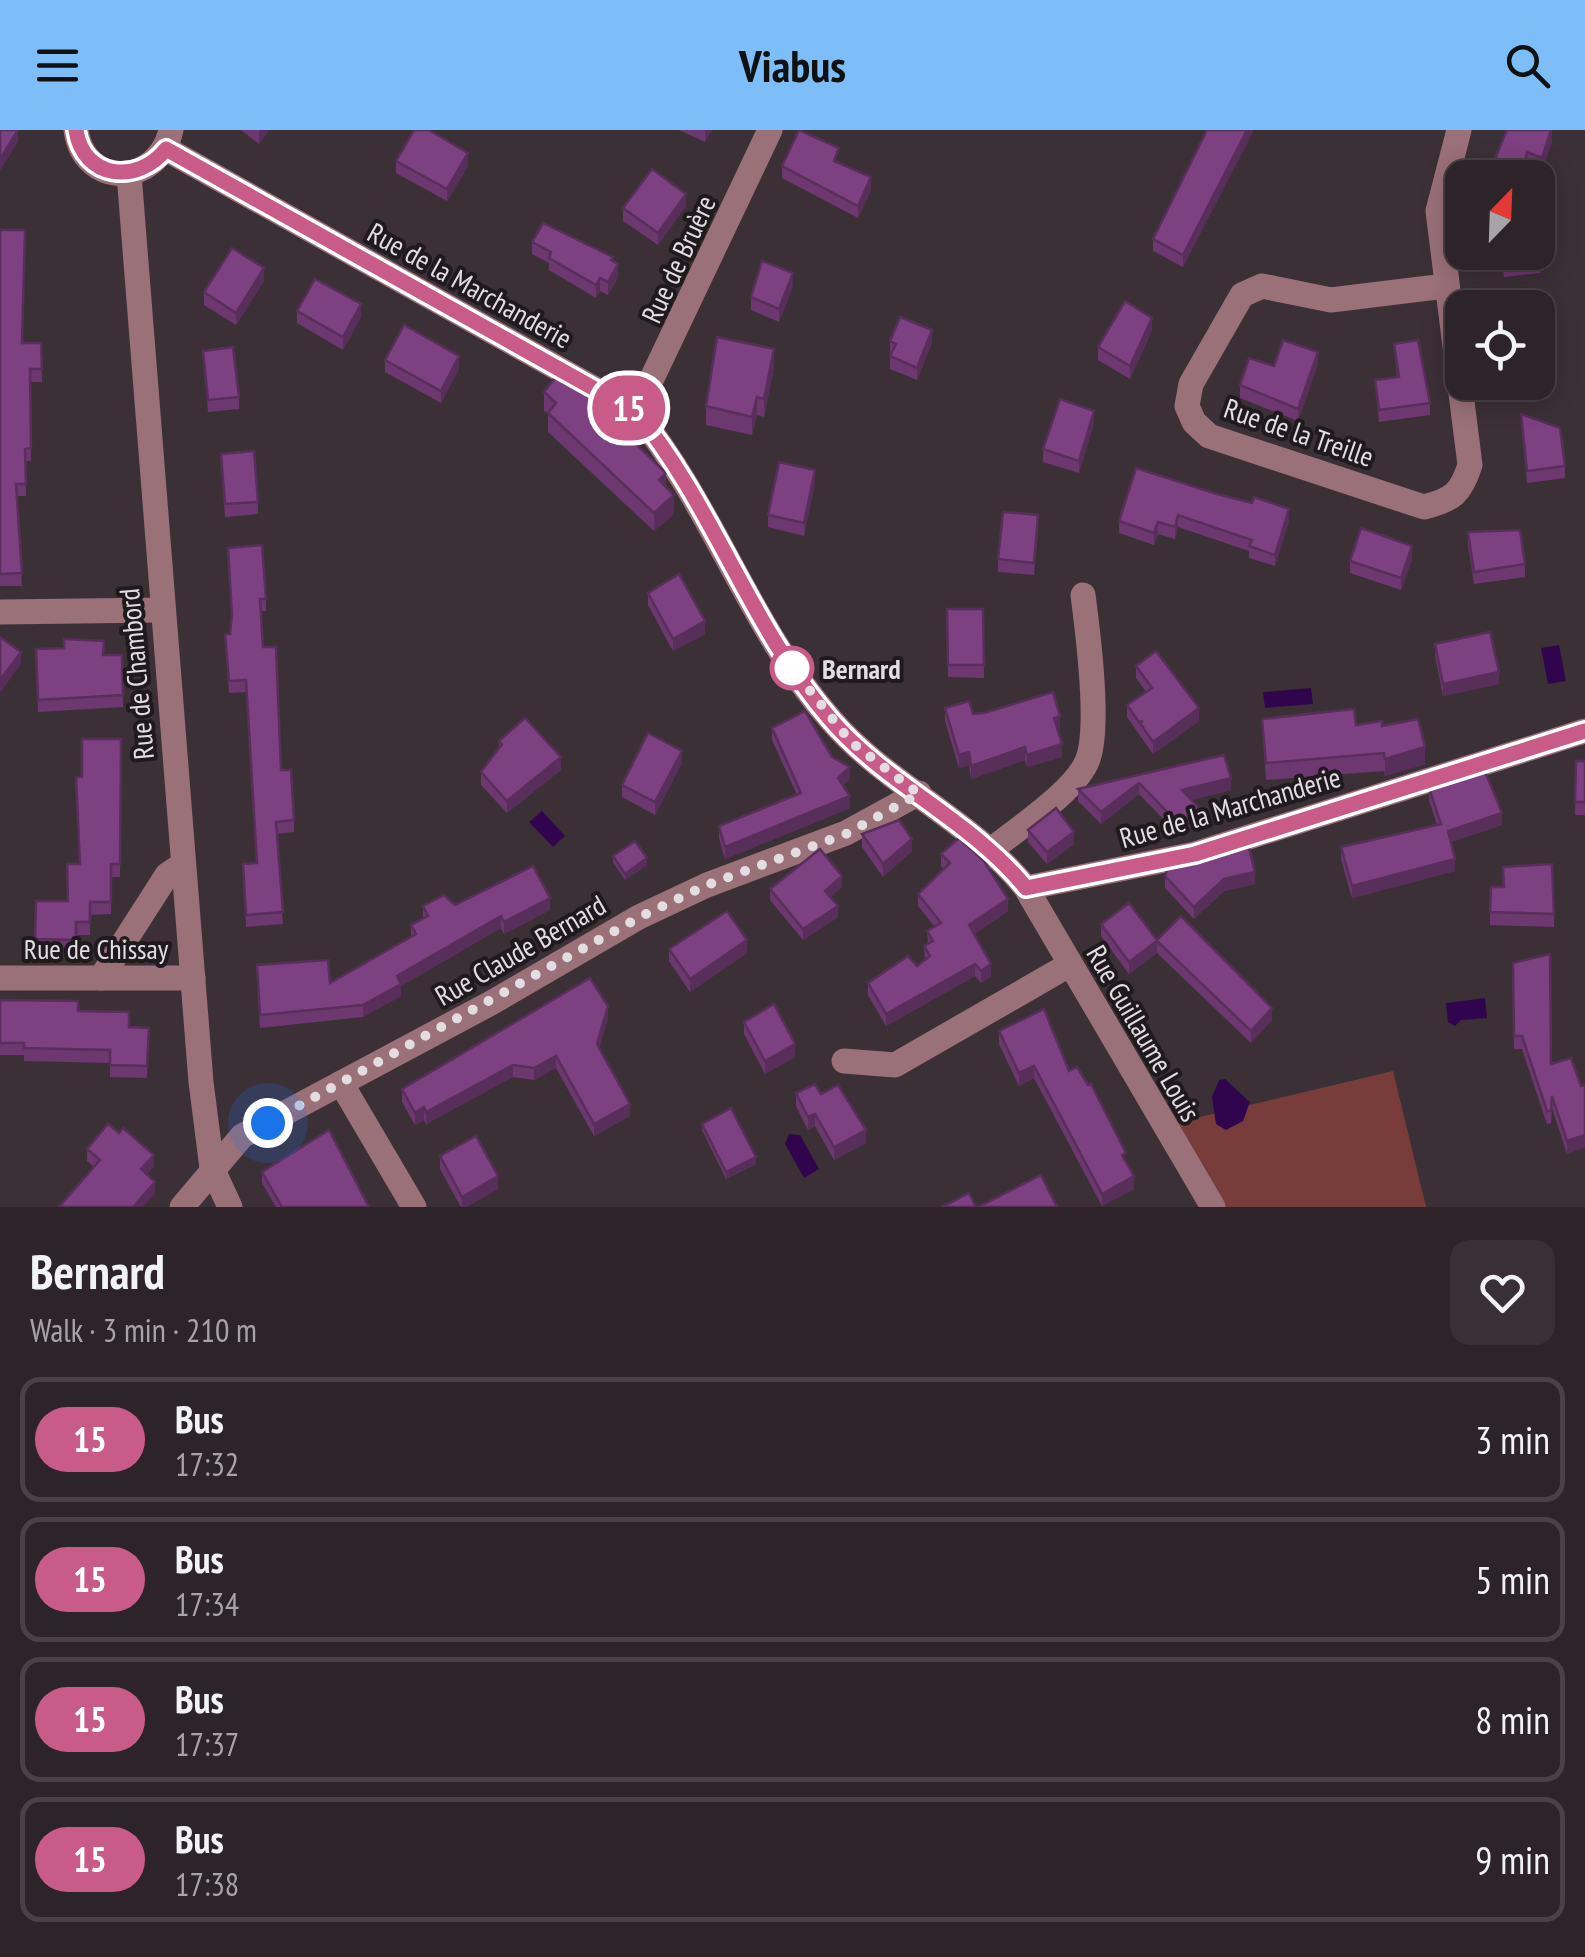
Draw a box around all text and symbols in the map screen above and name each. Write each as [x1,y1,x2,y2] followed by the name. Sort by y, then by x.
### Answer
[739,36,846,94] text: Viabus
[30,38,85,93] icon: menu
[1500,38,1555,93] icon: search
[1445,160,1555,270] north arrow
[1445,160,1555,400] map controls
[632,189,724,329] street label: Rue de Bruère
[361,214,579,356] street label: Rue de la Marchanderie
[1445,290,1555,400] button: locate
[584,376,674,440] line badge: 15
[612,385,646,431] text: 15
[1219,389,1379,475] street label: Rue de la Treille
[110,587,162,761] street label: Rue de Chambord
[771,647,813,689] marker: Bernard
[822,650,901,687] place label: Bernard
[1115,758,1345,856] street label: Rue de la Marchanderie
[428,886,612,1014] street label: Rue Claude Bernard
[24,930,169,967] street label: Rue de Chissay
[1079,938,1209,1128] street label: Rue Guillaume Louis
[243,1098,293,1148] your location
[30,1240,165,1302] text: Bernard
[1450,1240,1555,1345] button: heart
[30,1309,257,1351] text: Walk · 3 min · 210 m
[175,1394,224,1443] text: Bus
[1475,1415,1550,1464] text: 3 min
[73,1416,107,1462] text: 15
[175,1443,239,1485] text: 17:32
[175,1534,224,1583] text: Bus
[1475,1555,1550,1604] text: 5 min
[73,1556,107,1602] text: 15
[175,1583,239,1625] text: 17:34
[175,1674,224,1723] text: Bus
[1475,1695,1550,1744] text: 8 min
[73,1696,107,1742] text: 15
[175,1723,239,1765] text: 17:37
[175,1814,224,1863] text: Bus
[1475,1835,1550,1884] text: 9 min
[73,1836,107,1882] text: 15
[175,1863,239,1905] text: 17:38

